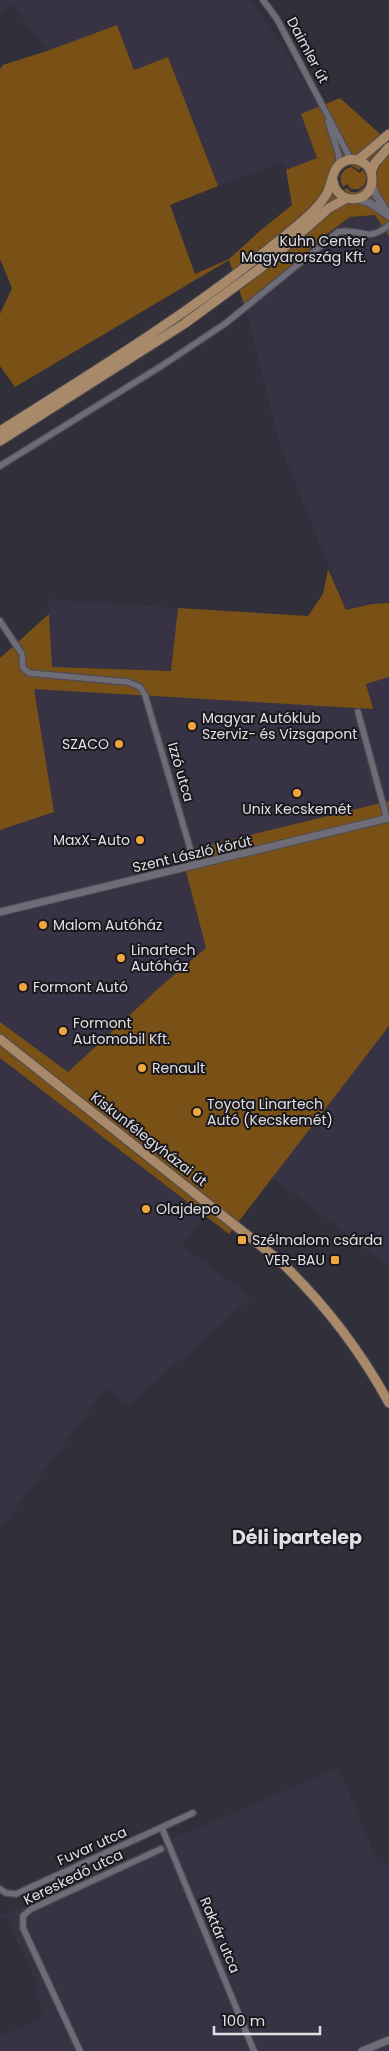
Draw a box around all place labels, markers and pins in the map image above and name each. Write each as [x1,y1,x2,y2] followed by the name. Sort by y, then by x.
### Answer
[241,231,366,267] place label: Kuhn Center Magyarország Kft.
[370,243,382,255] marker: Kuhn Center Magyarország Kft.
[202,708,357,744] place label: Magyar Autóklub Szerviz- és Vizsgapont
[186,720,198,732] marker: Magyar Autóklub Szerviz- és Vizsgapont
[62,734,109,754] place label: SZACO
[113,738,125,750] marker: SZACO
[291,787,303,799] marker: Unix Kecskemét
[242,799,352,819] place label: Unix Kecskemét
[53,830,130,850] place label: MaxX-Auto
[134,834,146,846] marker: MaxX-Auto
[53,915,162,935] place label: Malom Autóház
[37,919,49,931] marker: Malom Autóház
[131,940,195,976] place label: Linartech Autóház
[115,952,127,964] marker: Linartech Autóház
[33,977,128,997] place label: Formont Autó
[17,981,29,993] marker: Formont Autó
[73,1013,170,1049] place label: Formont Automobil Kft.
[57,1025,69,1037] marker: Formont Automobil Kft.
[152,1058,205,1078] place label: Renault
[136,1062,148,1074] marker: Renault
[207,1094,333,1130] place label: Toyota Linartech Autó (Kecskemét)
[191,1106,203,1118] marker: Toyota Linartech Autó (Kecskemét)
[156,1199,220,1219] place label: Olajdepo
[140,1203,152,1215] marker: Olajdepo
[252,1230,383,1250] place label: Szélmalom csárda
[236,1234,248,1246] marker: Szélmalom csárda
[265,1250,325,1270] place label: VER-BAU
[329,1254,341,1266] marker: VER-BAU

